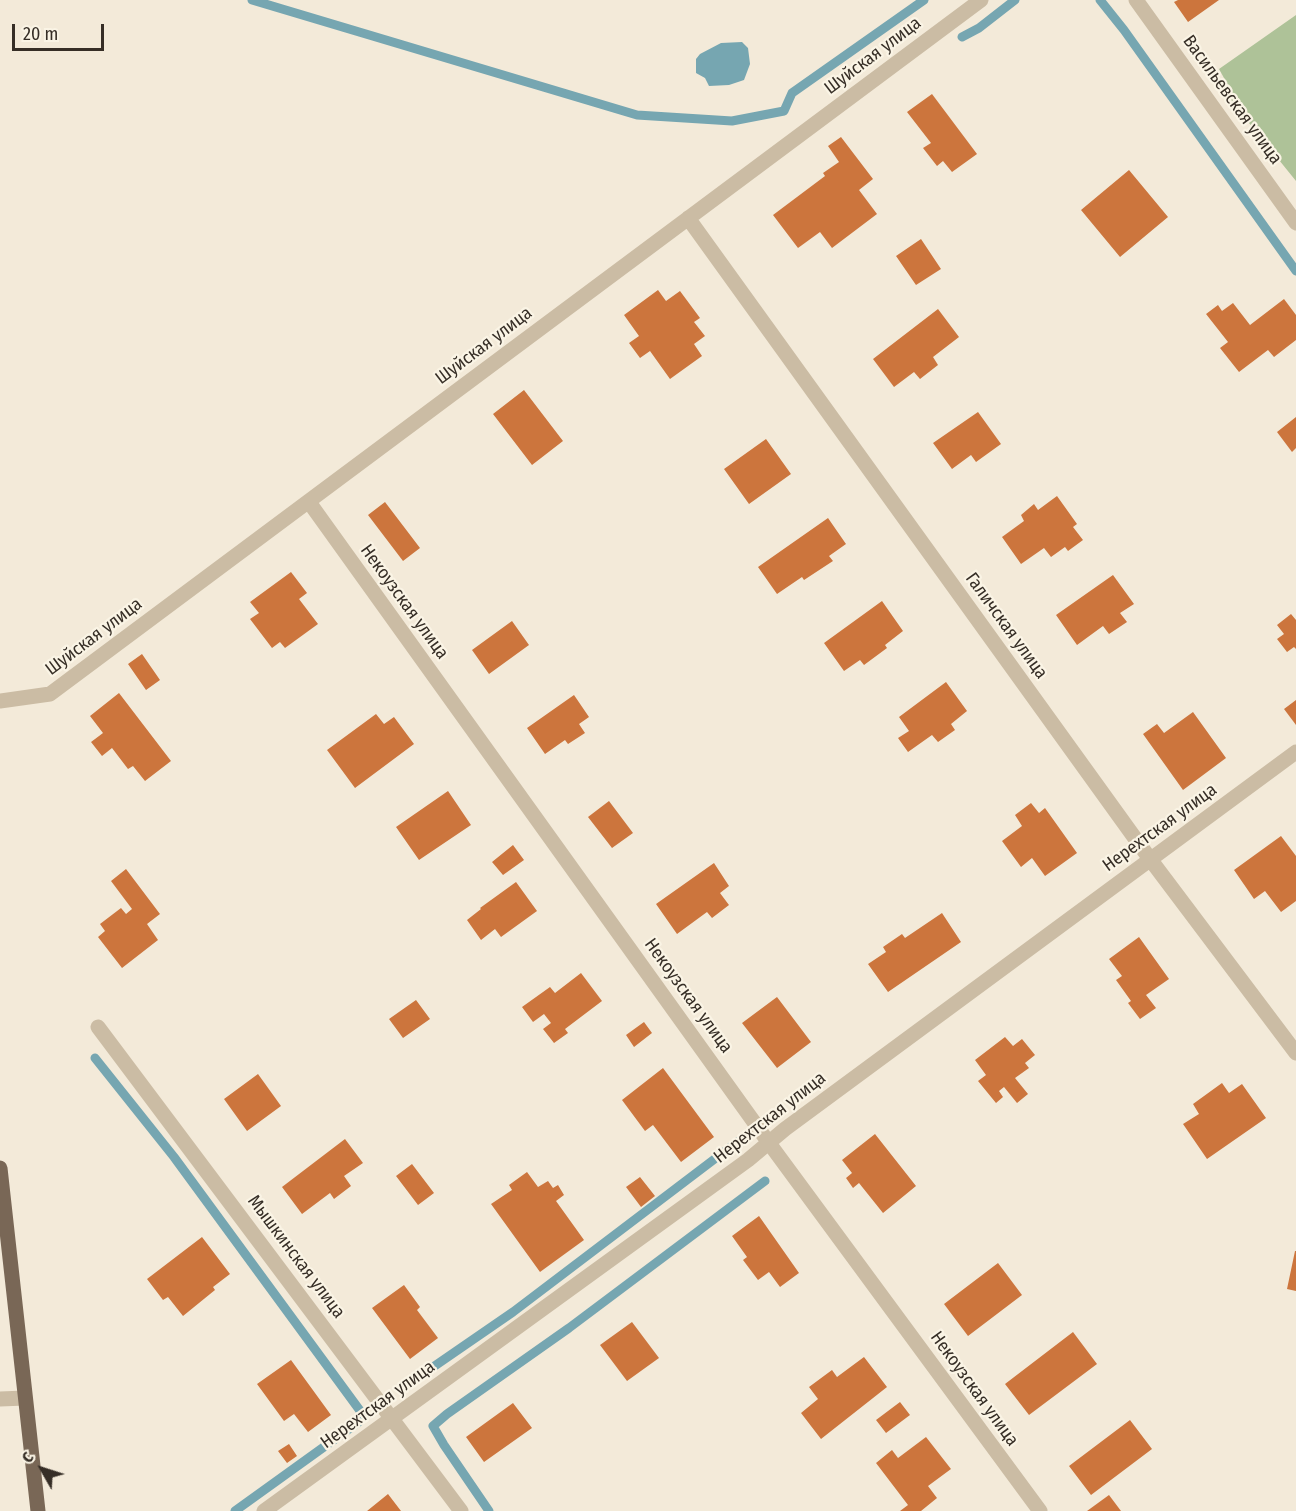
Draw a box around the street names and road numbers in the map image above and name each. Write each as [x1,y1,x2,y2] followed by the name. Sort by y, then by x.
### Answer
[820,13,926,99] street label: Шуйская улица
[1178,31,1286,169] street label: Васильевская улица
[431,303,537,389] street label: Шуйская улица
[355,541,453,663] street label: Некоузская улица
[960,569,1052,683] street label: Галичская улица
[41,594,147,680] street label: Шуйская улица
[1099,779,1221,877] street label: Нерехтская улица
[639,935,737,1057] street label: Некоузская улица
[710,1068,830,1168] street label: Нерехтская улица
[243,1191,349,1323] street label: Мышкинская улица
[925,1328,1023,1450] street label: Некоузская улица
[317,1356,439,1454] street label: Нерехтская улица

